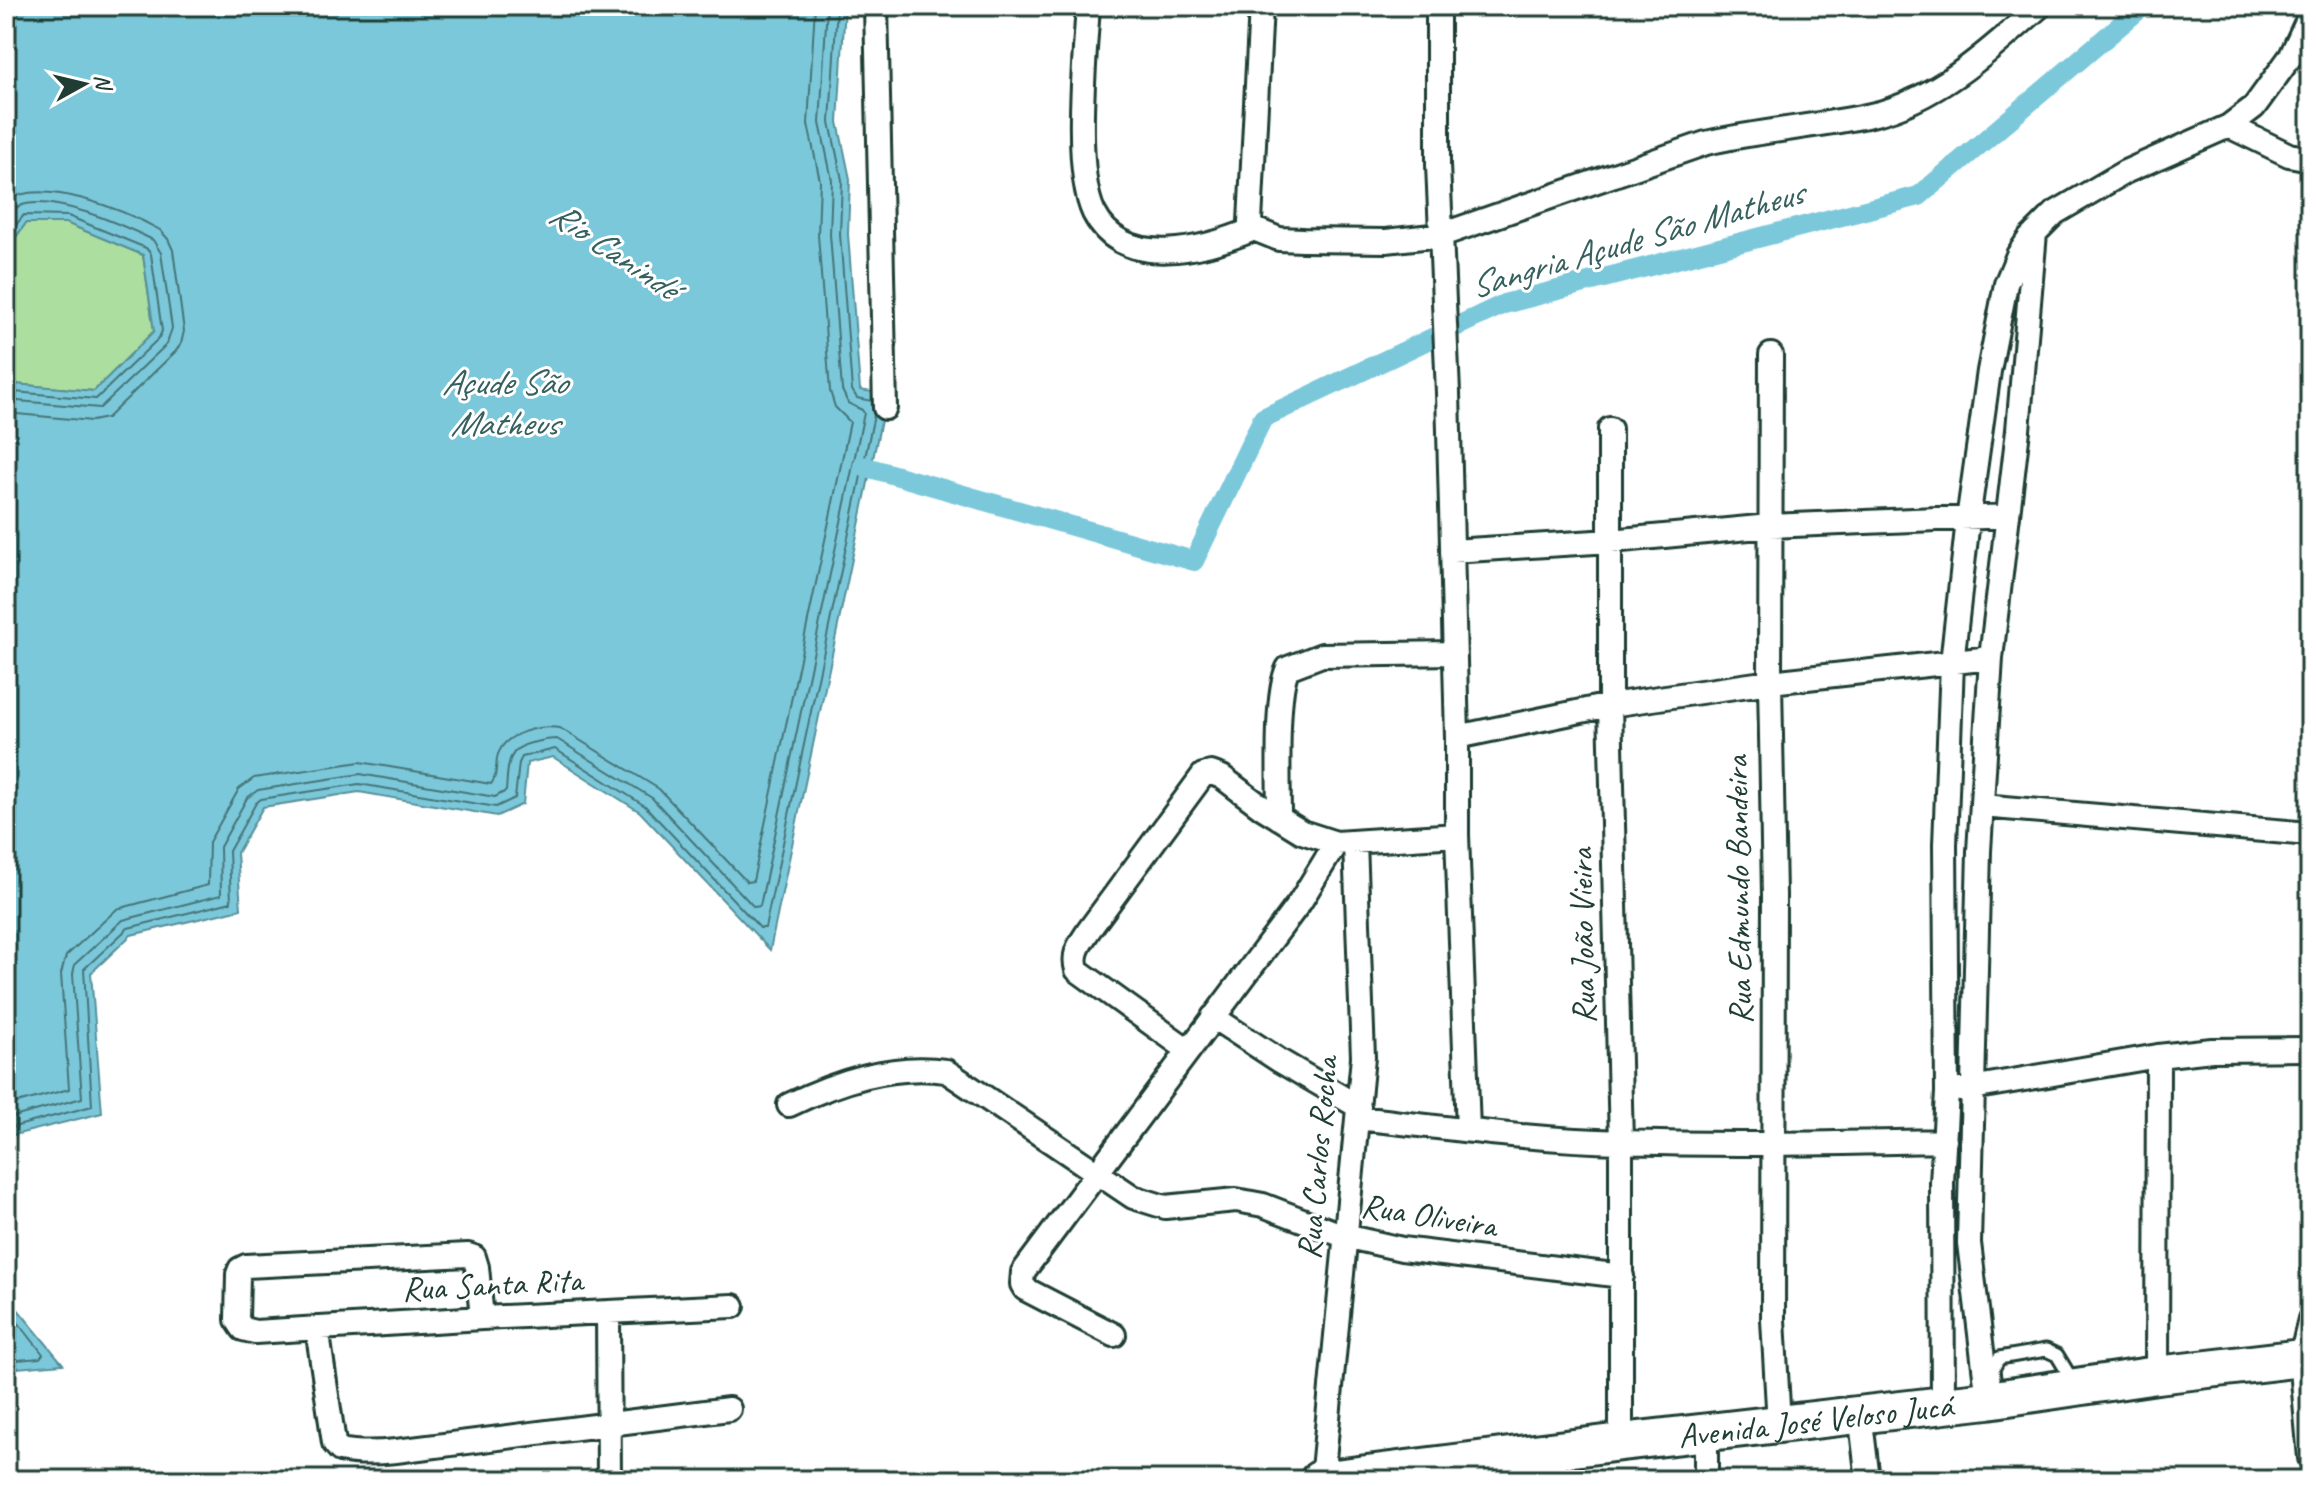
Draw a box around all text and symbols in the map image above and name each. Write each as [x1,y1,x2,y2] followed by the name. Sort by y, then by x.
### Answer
[44,44,124,124] north arrow
[88,73,118,93] text: N
[1464,168,1813,309] water label: Sangria Açude São Matheus
[541,191,695,315] water label: Rio Canindé
[442,359,572,446] water label: Açude São Matheus
[1714,753,1762,1025] street label: Rua Edmundo Bandeira
[1559,846,1605,1024] street label: Rua João Vieira
[1287,1052,1348,1261] street label: Rua Carlos Rocha
[1358,1183,1503,1247] street label: Rua Oliveira
[401,1258,586,1310] street label: Rua Santa Rita
[1676,1382,1958,1457] street label: Avenida José Veloso Jucá

